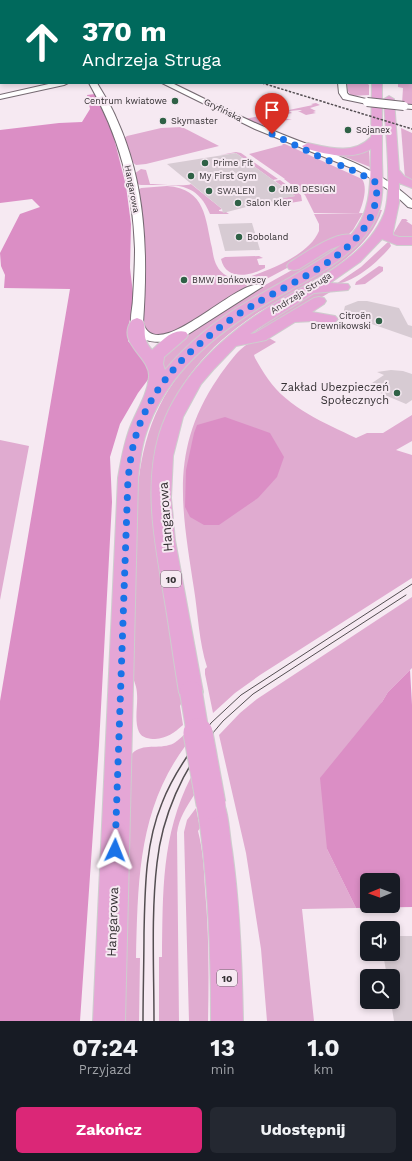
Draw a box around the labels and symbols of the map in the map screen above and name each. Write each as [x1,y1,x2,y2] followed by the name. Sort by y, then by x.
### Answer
[255,93,289,134] pin
[84,96,167,106] place label: Centrum kwiatowe
[170,96,180,106] marker: Centrum kwiatowe
[202,96,244,124] street label: Gryfińska
[158,116,168,126] marker: Skymaster
[171,116,218,126] place label: Skymaster
[343,125,353,135] marker: Sojanex
[356,125,390,135] place label: Sojanex
[200,158,210,168] marker: Prime Fit
[213,158,253,168] place label: Prime Fit
[122,164,142,214] street label: Hangarowa
[186,171,196,181] marker: My First Gym
[199,171,257,181] place label: My First Gym
[267,184,277,194] marker: JMB DESIGN
[280,184,336,194] place label: JMB DESIGN
[204,186,214,196] marker: SWALEN
[217,186,255,196] place label: SWALEN
[233,198,243,208] marker: Salon Kler
[246,198,291,208] place label: Salon Kler
[234,232,244,242] marker: Boboland
[247,232,288,242] place label: Boboland
[269,270,333,316] street label: Andrzeja Struga
[179,275,189,285] marker: BMW Bońkowscy
[192,275,266,285] place label: BMW Bońkowscy
[311,311,371,331] place label: Citroën Drewnikowski
[374,316,384,326] marker: Citroën Drewnikowski
[281,381,389,407] place label: Zakład Ubezpieczeń Społecznych
[392,388,402,398] marker: Zakład Ubezpieczeń Społecznych
[156,481,175,552] street label: Hangarowa
[161,571,181,587] road number: 10
[94,829,136,871] position arrow
[360,873,400,913] north arrow
[104,886,121,957] street label: Hangarowa
[217,970,237,986] road number: 10

